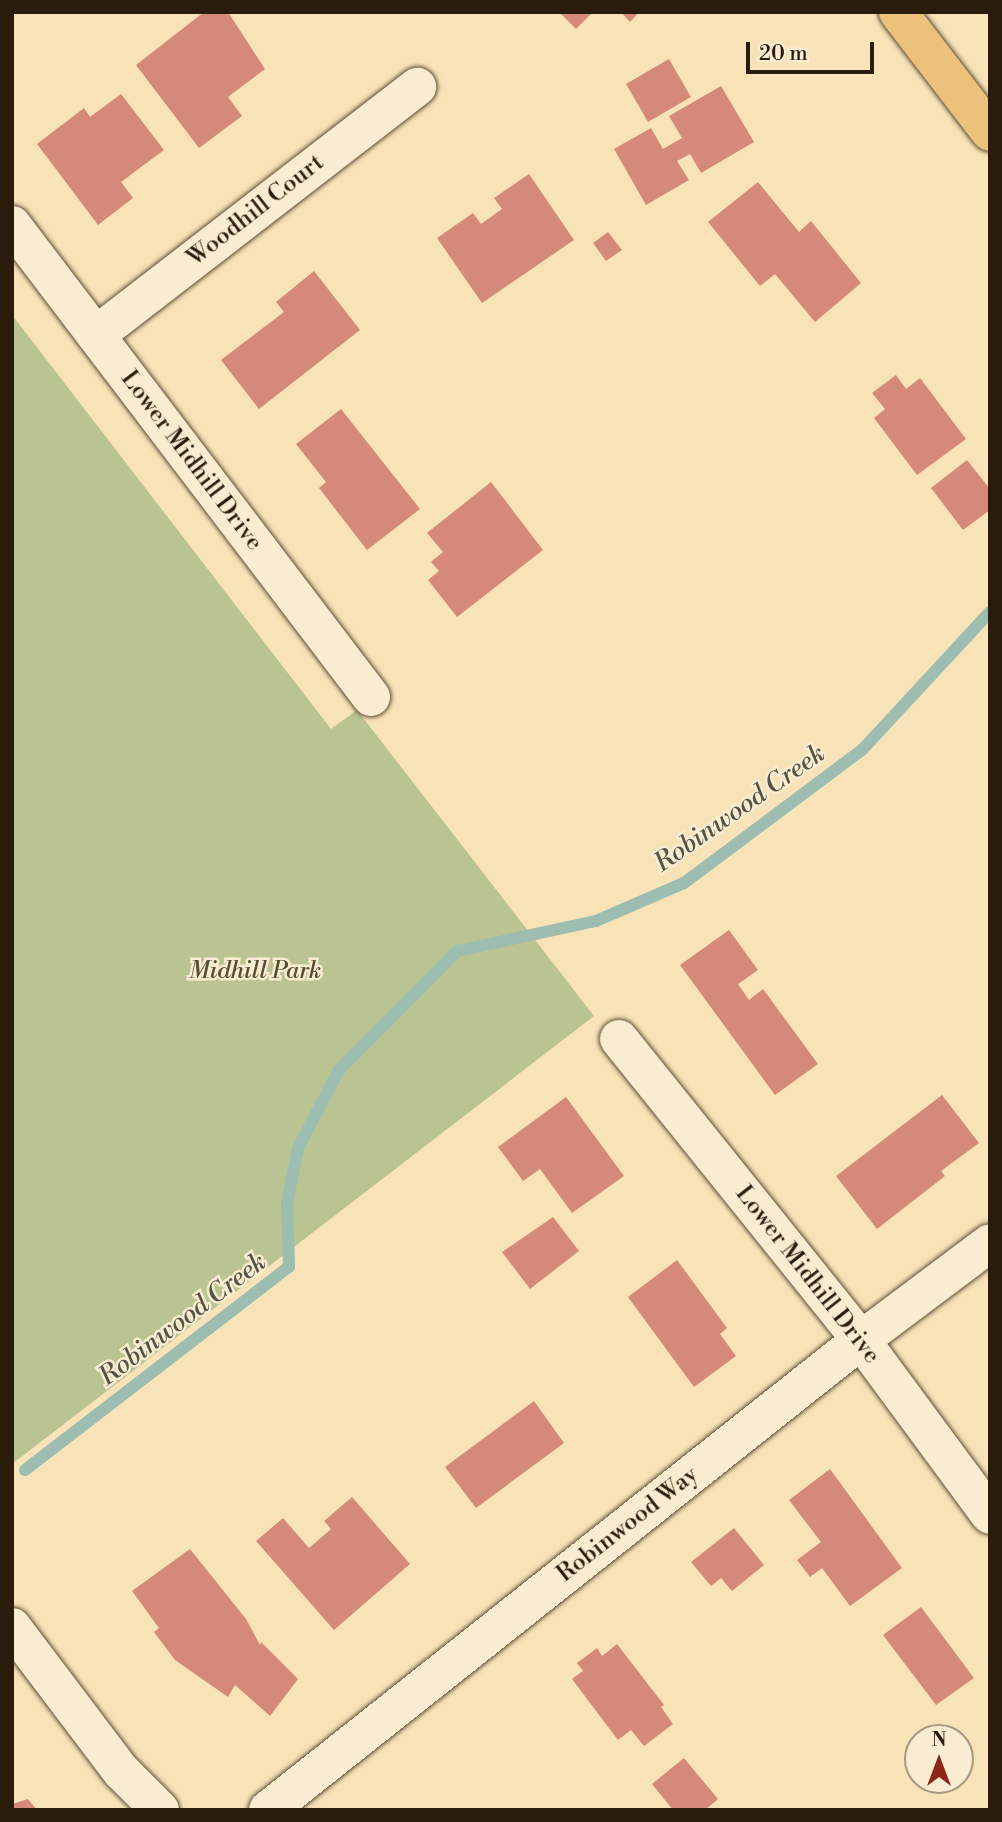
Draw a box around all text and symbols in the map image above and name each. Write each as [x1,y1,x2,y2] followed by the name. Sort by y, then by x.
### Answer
[750,28,878,72] scale bar
[759,41,808,67] text: 20 m
[182,149,330,273] street label: Woodhill Court
[114,365,268,557] street label: Lower Midhill Drive
[649,738,831,880] water label: Robinwood Creek
[189,958,321,986] park label: Midhill Park
[729,1180,885,1370] street label: Lower Midhill Drive
[93,1247,273,1393] water label: Robinwood Creek
[552,1461,704,1589] street label: Robinwood Way
[904,1724,974,1794] north arrow
[931,1728,947,1752] text: N

